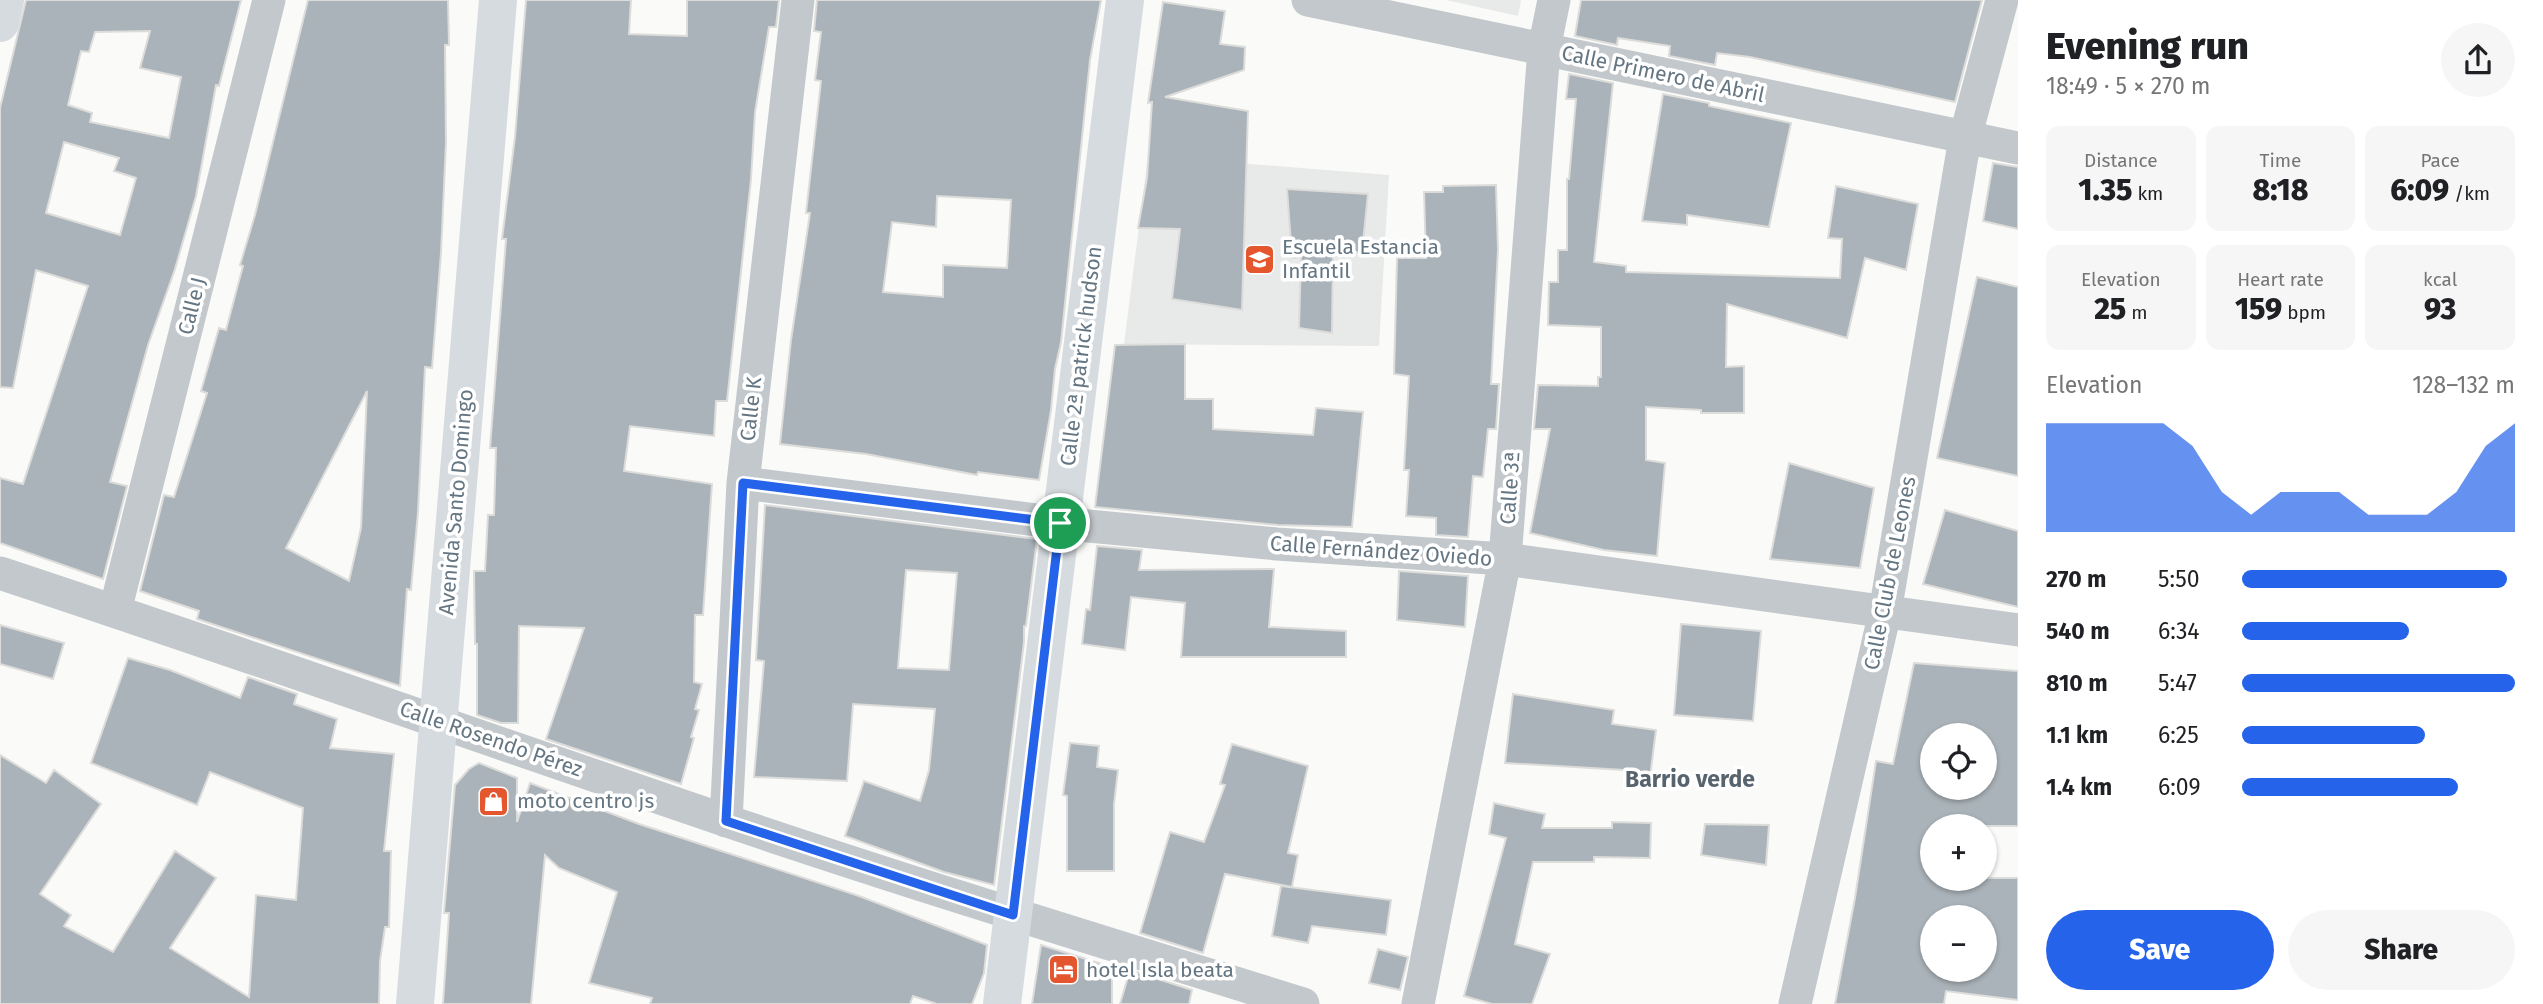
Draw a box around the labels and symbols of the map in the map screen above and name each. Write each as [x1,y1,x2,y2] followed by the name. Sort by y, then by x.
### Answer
[1559,40,1767,108] street label: Calle Primero de Abril
[1282,234,1439,284] place label: Escuela Estancia Infantil
[1242,242,1276,276] school or university icon: Escuela Estancia Infantil
[1055,244,1107,468] street label: Calle 2ª patrick hudson
[172,275,212,337] street label: Calle J
[735,375,767,442] street label: Calle K
[433,388,479,616] street label: Avenida Santo Domingo
[1494,451,1526,525] street label: Calle 3ª
[1858,474,1922,672] street label: Calle Club de Leones
[1030,493,1090,553] pin
[1269,530,1493,572] street label: Calle Fernández Oviedo
[396,696,586,782] street label: Calle Rosendo Pérez
[1625,765,1755,793] district label: Barrio verde
[477,784,511,818] shop icon: moto centro js
[517,788,654,814] place label: moto centro js
[1046,953,1080,987] hotel icon: hotel Isla beata
[1086,957,1234,983] place label: hotel Isla beata

